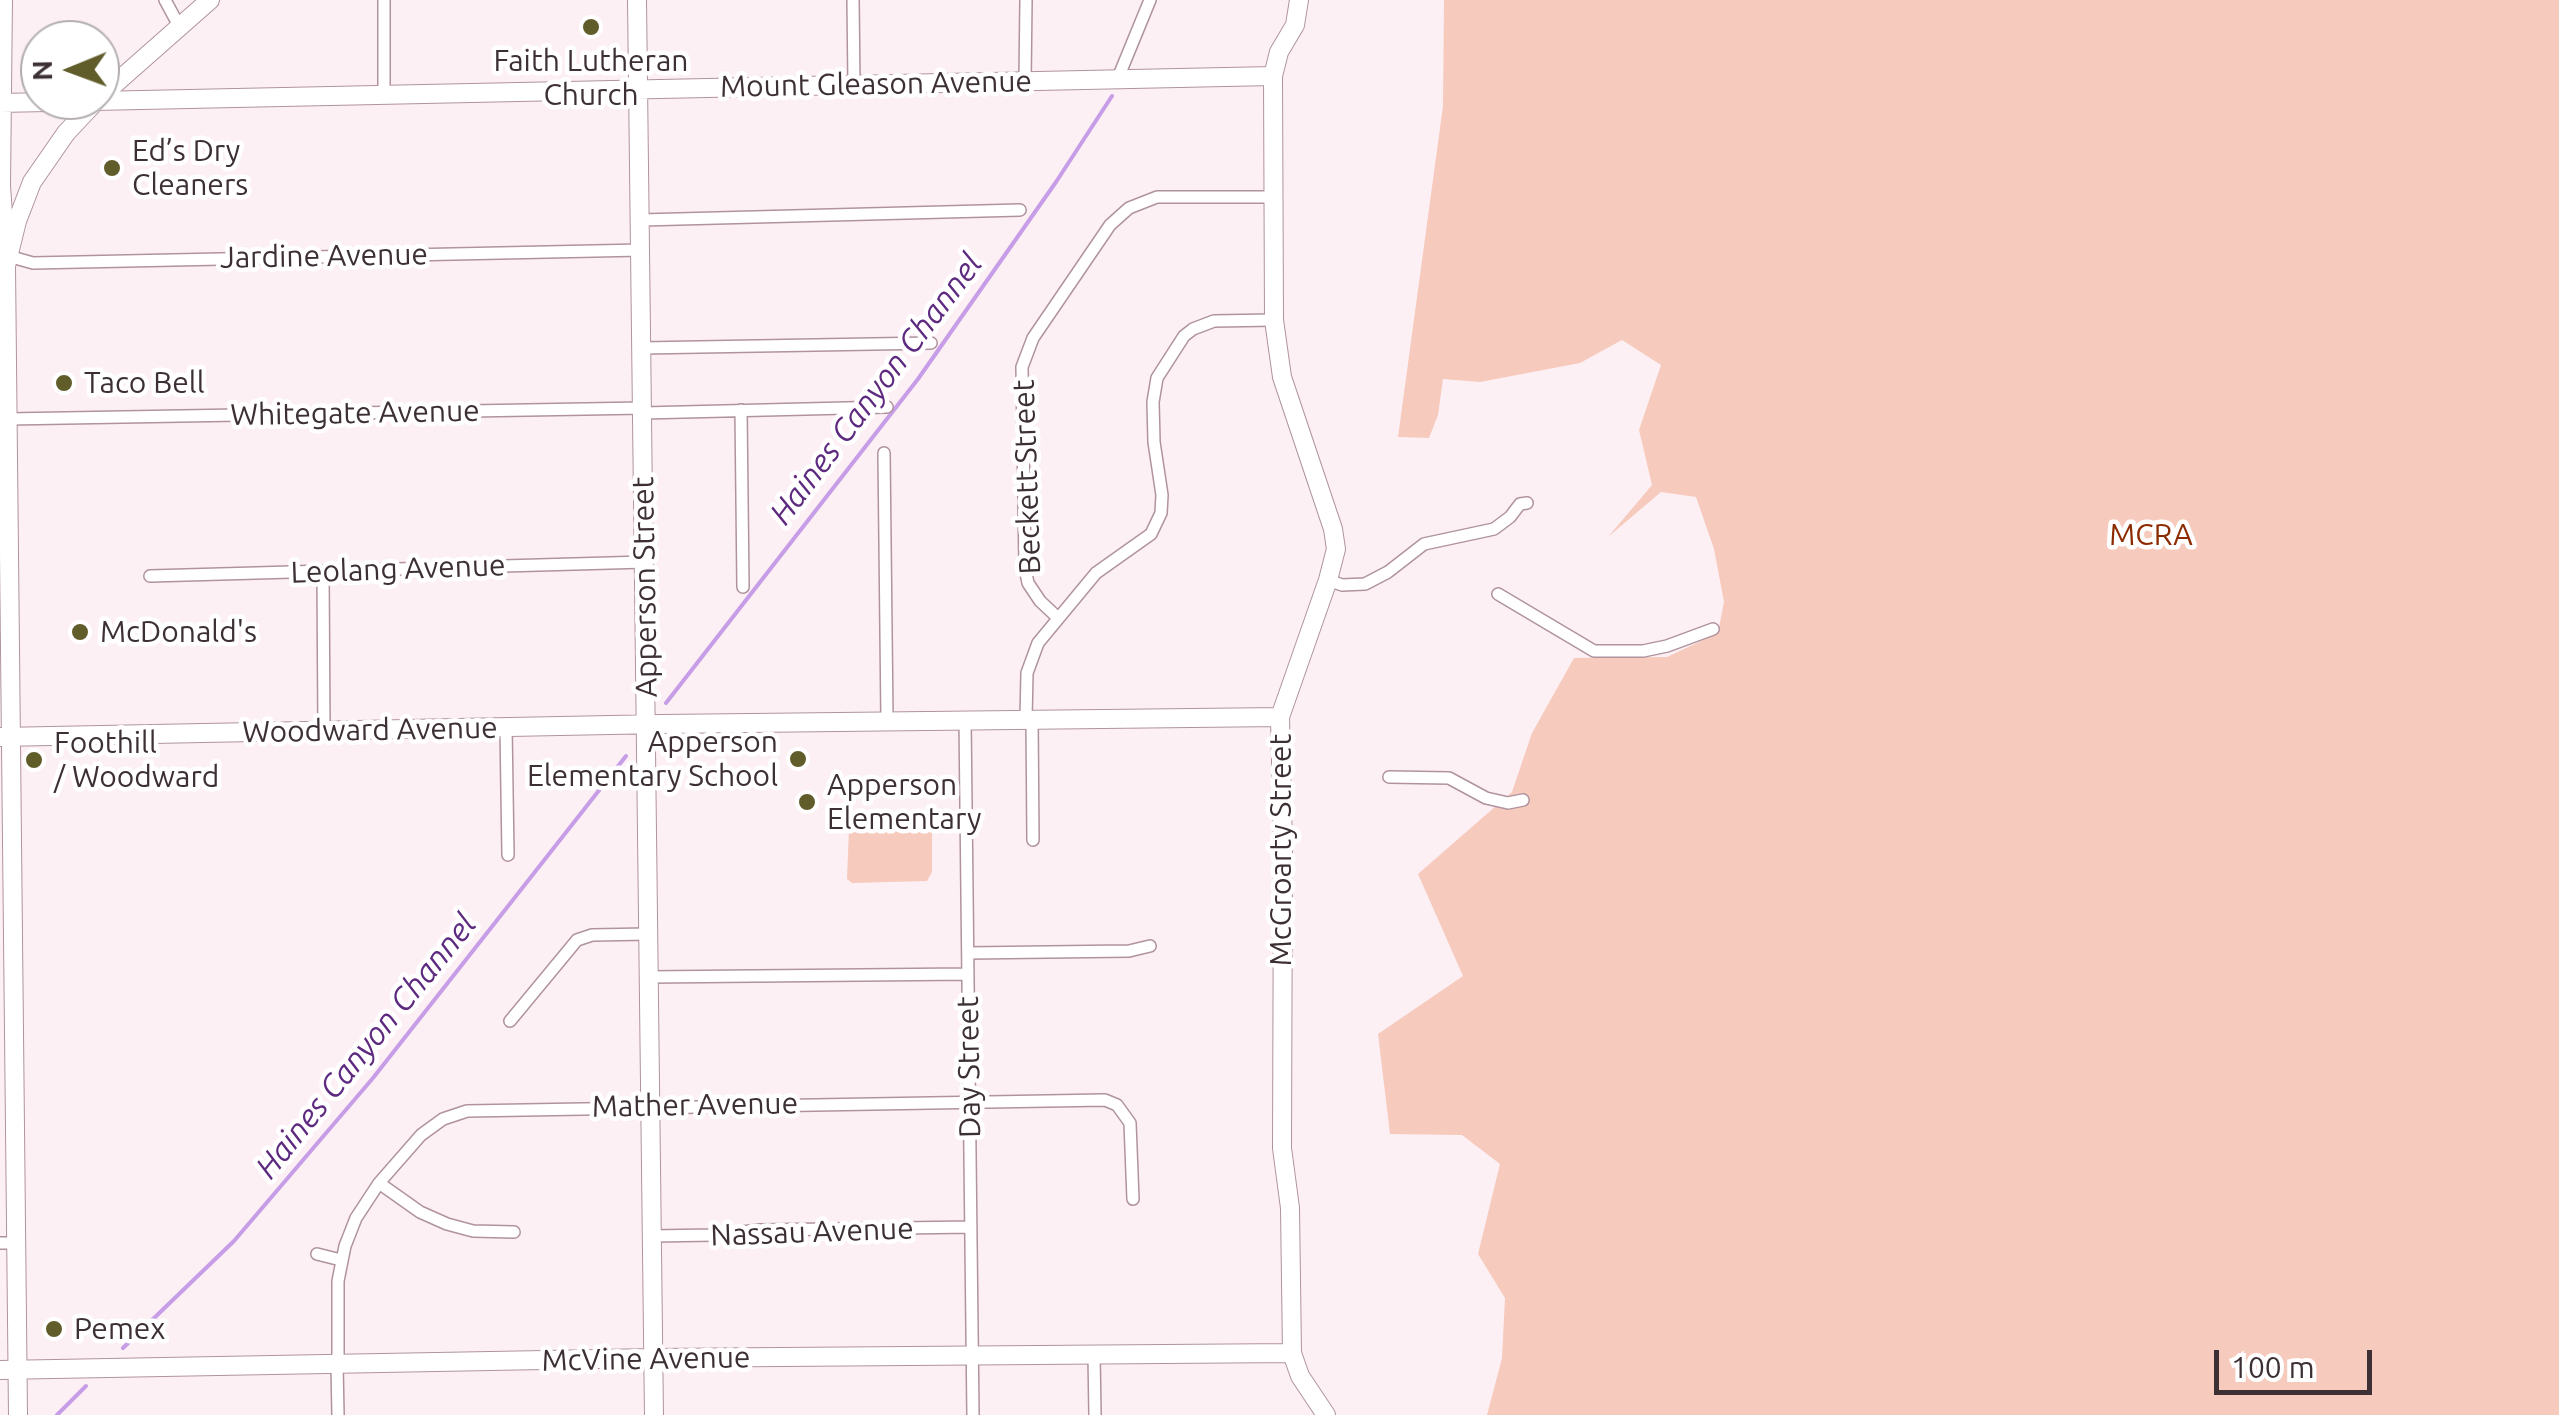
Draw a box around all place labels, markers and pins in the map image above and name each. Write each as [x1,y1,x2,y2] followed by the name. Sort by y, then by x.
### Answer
[580,16,602,38] marker: Faith Lutheran Church
[494,43,688,114] place label: Faith Lutheran Church
[132,133,248,204] place label: Ed’s Dry Cleaners
[101,157,123,179] marker: Ed’s Dry Cleaners
[84,365,205,401] place label: Taco Bell
[53,372,75,394] marker: Taco Bell
[100,614,257,650] place label: McDonald's
[69,621,91,643] marker: McDonald's
[527,724,778,794] place label: Apperson Elementary School
[54,725,219,796] place label: Foothill / Woodward
[787,748,809,770] marker: Apperson Elementary School
[23,749,45,771] marker: Foothill / Woodward
[827,767,981,838] place label: Apperson Elementary
[796,791,818,813] marker: Apperson Elementary
[74,1311,165,1347] place label: Pemex
[43,1318,65,1340] marker: Pemex

